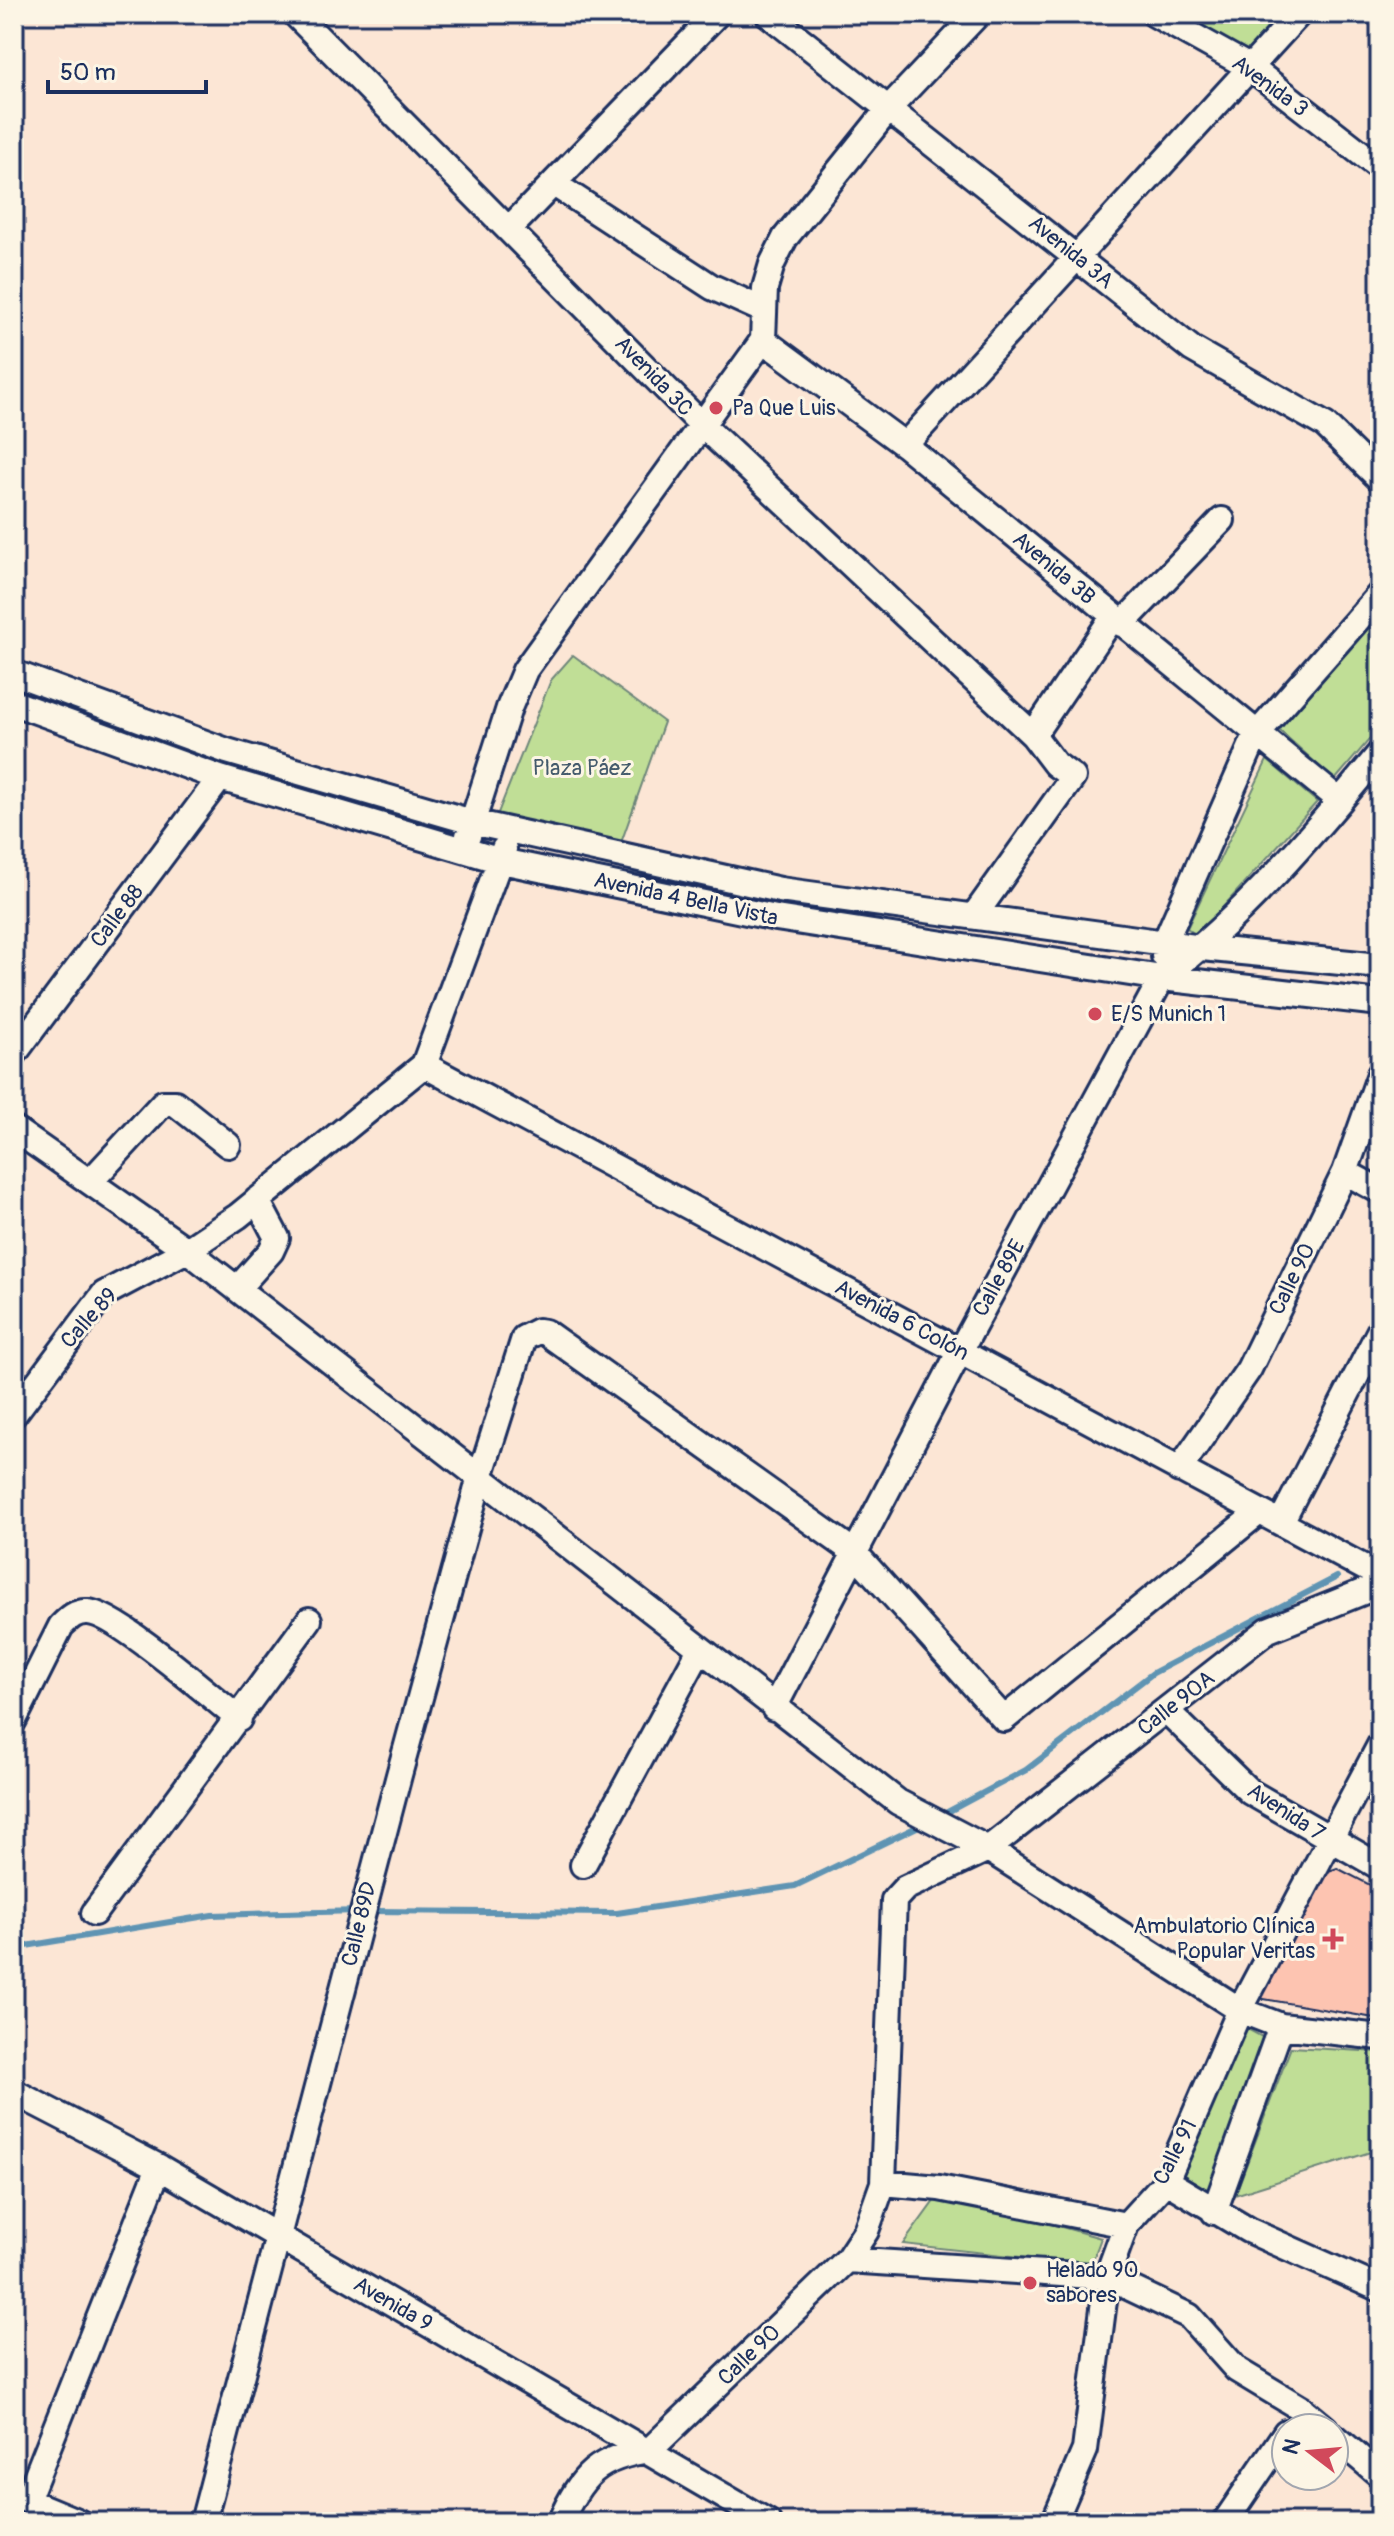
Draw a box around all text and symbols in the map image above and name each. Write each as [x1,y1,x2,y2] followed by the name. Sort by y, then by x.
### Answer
[48,44,206,94] scale bar
[1226,49,1314,123] street label: Avenida 3
[60,58,116,87] text: 50 m
[1023,209,1119,295] street label: Avenida 3A
[609,330,699,422] street label: Avenida 3C
[732,394,836,422] place label: Pa Que Luis
[707,399,725,417] marker: Pa Que Luis
[1007,525,1101,611] street label: Avenida 3B
[533,754,631,782] park label: Plaza Páez
[591,866,781,932] street label: Avenida 4 Bella Vista
[84,879,150,953] street label: Calle 88
[1111,1000,1226,1028] place label: E/S Munich 1
[1086,1005,1104,1023] marker: E/S Munich 1
[966,1235,1032,1321] street label: Calle 89E
[1263,1239,1321,1319] street label: Calle 90
[830,1273,974,1367] street label: Avenida 6 Colón
[54,1282,124,1354] street label: Calle 89
[1132,1664,1220,1742] street label: Calle 90A
[1242,1777,1330,1848] street label: Avenida 7
[335,1879,383,1969] street label: Calle 89D
[1133,1912,1315,1965] place label: Ambulatorio Clínica Popular Veritas
[1322,1928,1344,1950] marker: Ambulatorio Clínica Popular Veritas
[1147,2115,1203,2189] street label: Calle 91
[1046,2256,1139,2309] place label: Helado 90 sabores
[348,2270,438,2338] street label: Avenida 9
[1021,2274,1039,2292] marker: Helado 90 sabores
[712,2318,786,2392] street label: Calle 90
[1270,2412,1350,2492] north arrow
[1276,2436,1307,2458] text: N

